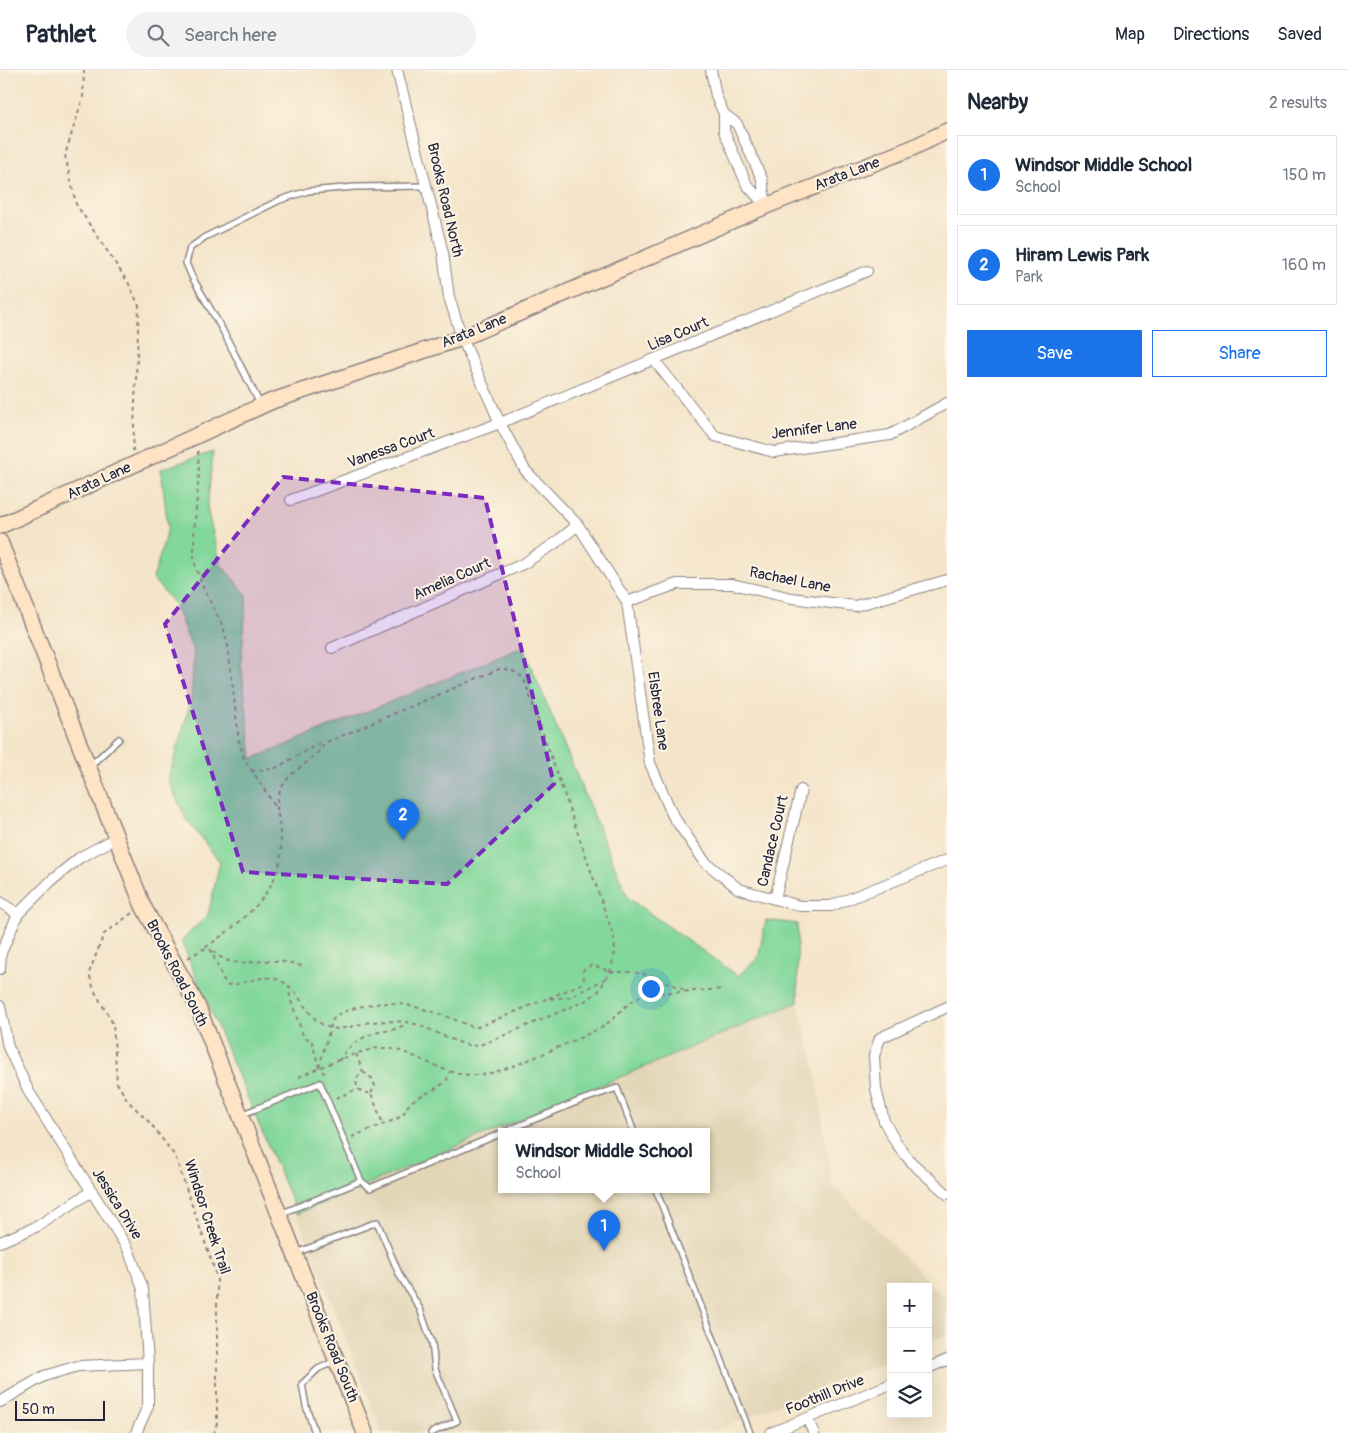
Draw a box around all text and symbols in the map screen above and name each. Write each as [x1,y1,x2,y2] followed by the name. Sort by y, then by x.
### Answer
[126,12,476,57] search box
[25,20,96,49] text: Pathlet
[144,21,172,49] icon: search
[184,23,277,47] text: Search here
[1115,23,1145,46] text: Map
[1173,23,1249,46] text: Directions
[1277,23,1322,46] text: Saved
[967,89,1028,116] text: Nearby
[1269,93,1327,113] text: 2 results
[423,141,467,259] street label: Brooks Road North
[811,153,883,195] street label: Arata Lane
[1015,153,1192,177] text: Windsor Middle School
[981,165,987,185] text: 1
[1282,165,1326,185] text: 150 m
[1015,177,1061,197] text: School
[1015,243,1149,267] text: Hiram Lewis Park
[980,255,988,275] text: 2
[1282,255,1326,275] text: 160 m
[1015,267,1043,287] text: Park
[439,309,510,353] street label: Arata Lane
[645,312,712,355] street label: Lisa Court
[967,330,1142,377] button: Save
[1152,330,1327,377] button: Share
[770,414,858,444] street label: Jennifer Lane
[345,423,438,473] street label: Vanessa Court
[64,458,135,504] street label: Arata Lane
[410,553,495,605] street label: Amelia Court
[748,563,833,597] street label: Rachael Lane
[643,670,673,752] street label: Elsbree Lane
[753,793,793,889] street label: Candace Court
[387,799,419,840] pin: 2
[142,916,212,1030] street label: Brooks Road South
[638,976,664,1002] your location
[498,1128,710,1193] popup
[515,1139,693,1163] text: Windsor Middle School
[179,1157,235,1277] street label: Windsor Creek Trail
[515,1163,561,1183] text: School
[88,1165,147,1244] street label: Jessica Drive
[588,1210,620,1251] pin: 1
[887,1283,932,1418] map controls
[887,1283,932,1328] button: +
[301,1289,363,1405] street label: Brooks Road South
[887,1328,932,1373] button: −
[783,1370,867,1419] street label: Foothill Drive
[887,1373,932,1418] button: layers
[15,1398,105,1421] scale bar
[22,1401,55,1418] text: 50 m

